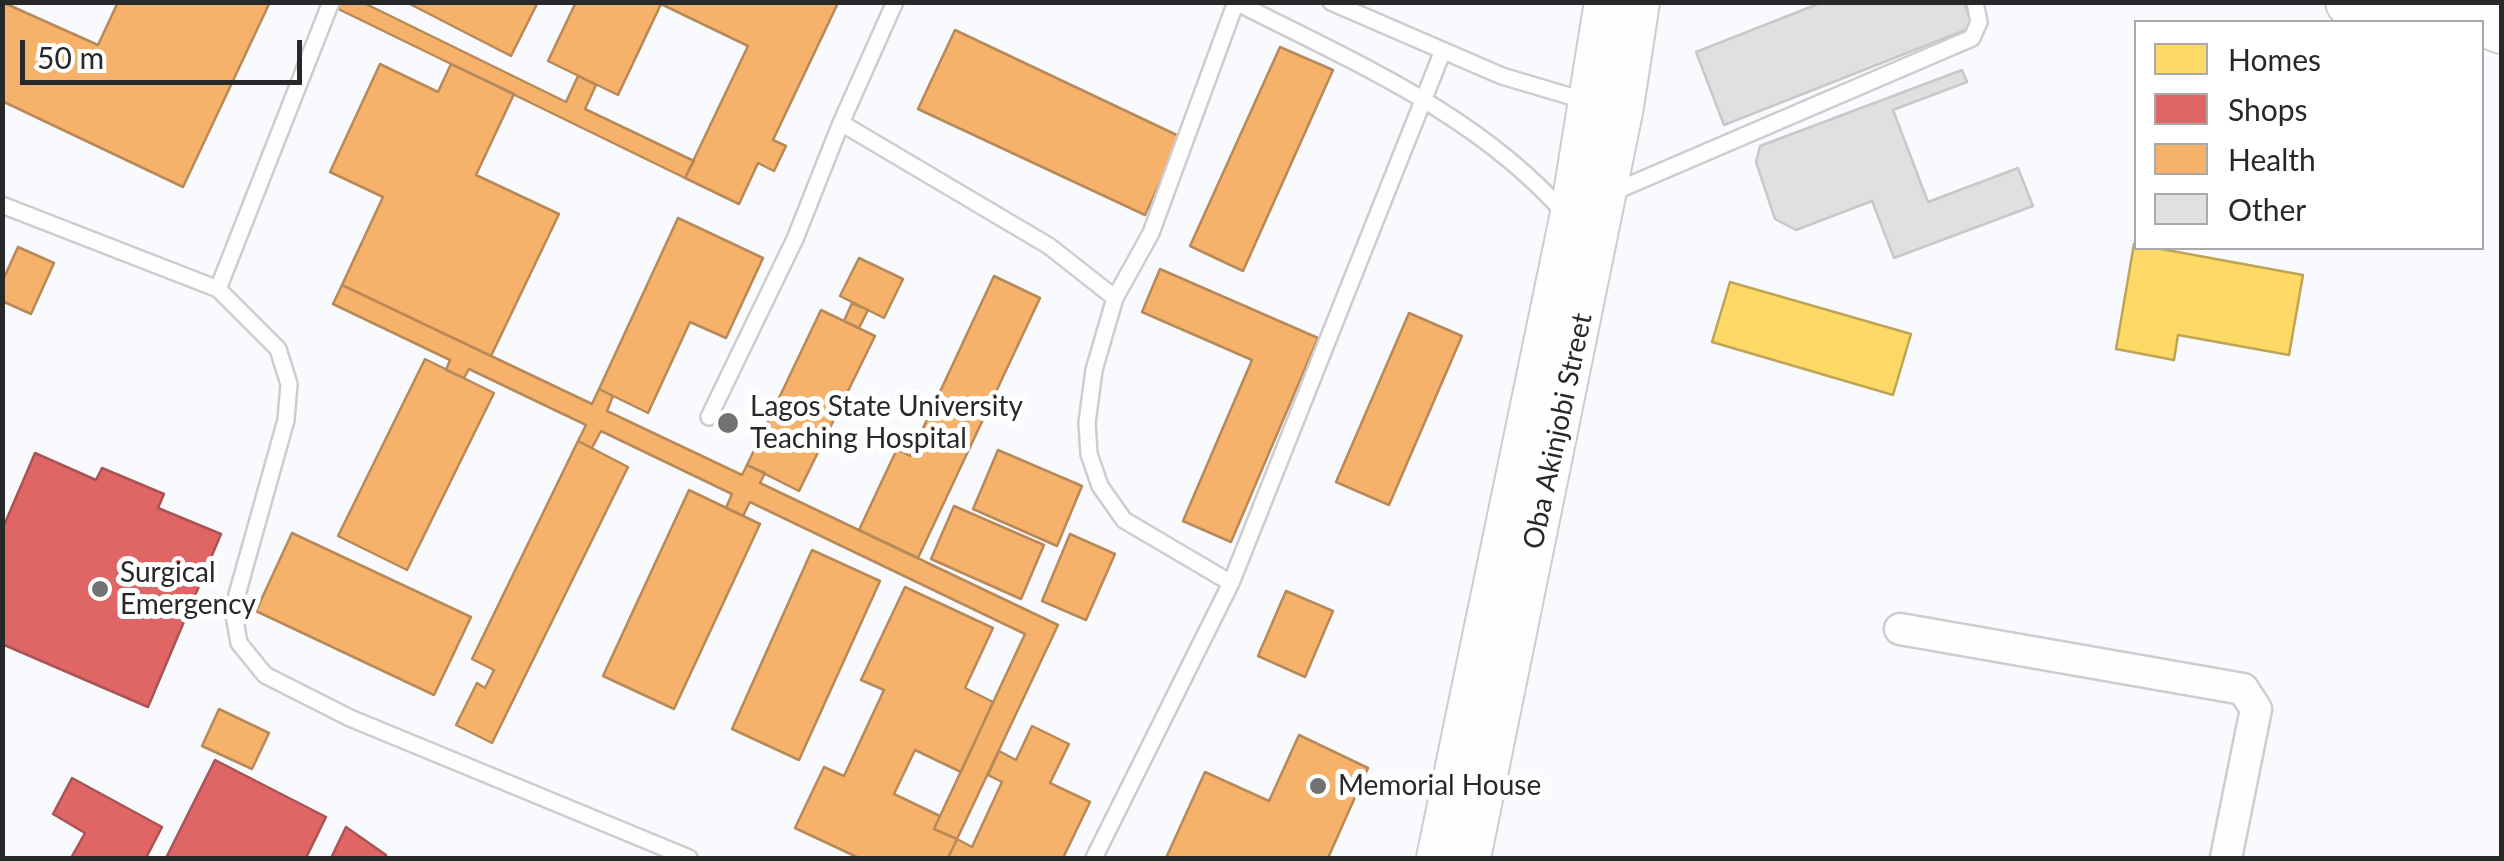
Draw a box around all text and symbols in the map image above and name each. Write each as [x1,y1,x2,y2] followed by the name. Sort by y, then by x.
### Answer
[25,20,308,82] scale bar
[2134,20,2484,250] legend
[37,39,104,75] text: 50 m
[2228,41,2321,77] text: Homes
[2228,91,2308,127] text: Shops
[2228,141,2316,177] text: Health
[2228,191,2306,227] text: Other
[1517,310,1599,552] street label: Oba Akinjobi Street
[750,390,1023,456] place label: Lagos State University Teaching Hospital
[715,410,741,436] marker: Lagos State University Teaching Hospital
[120,556,256,622] place label: Surgical Emergency
[89,578,111,600] marker: Surgical Emergency
[1338,769,1541,803] place label: Memorial House
[1307,775,1329,797] marker: Memorial House

